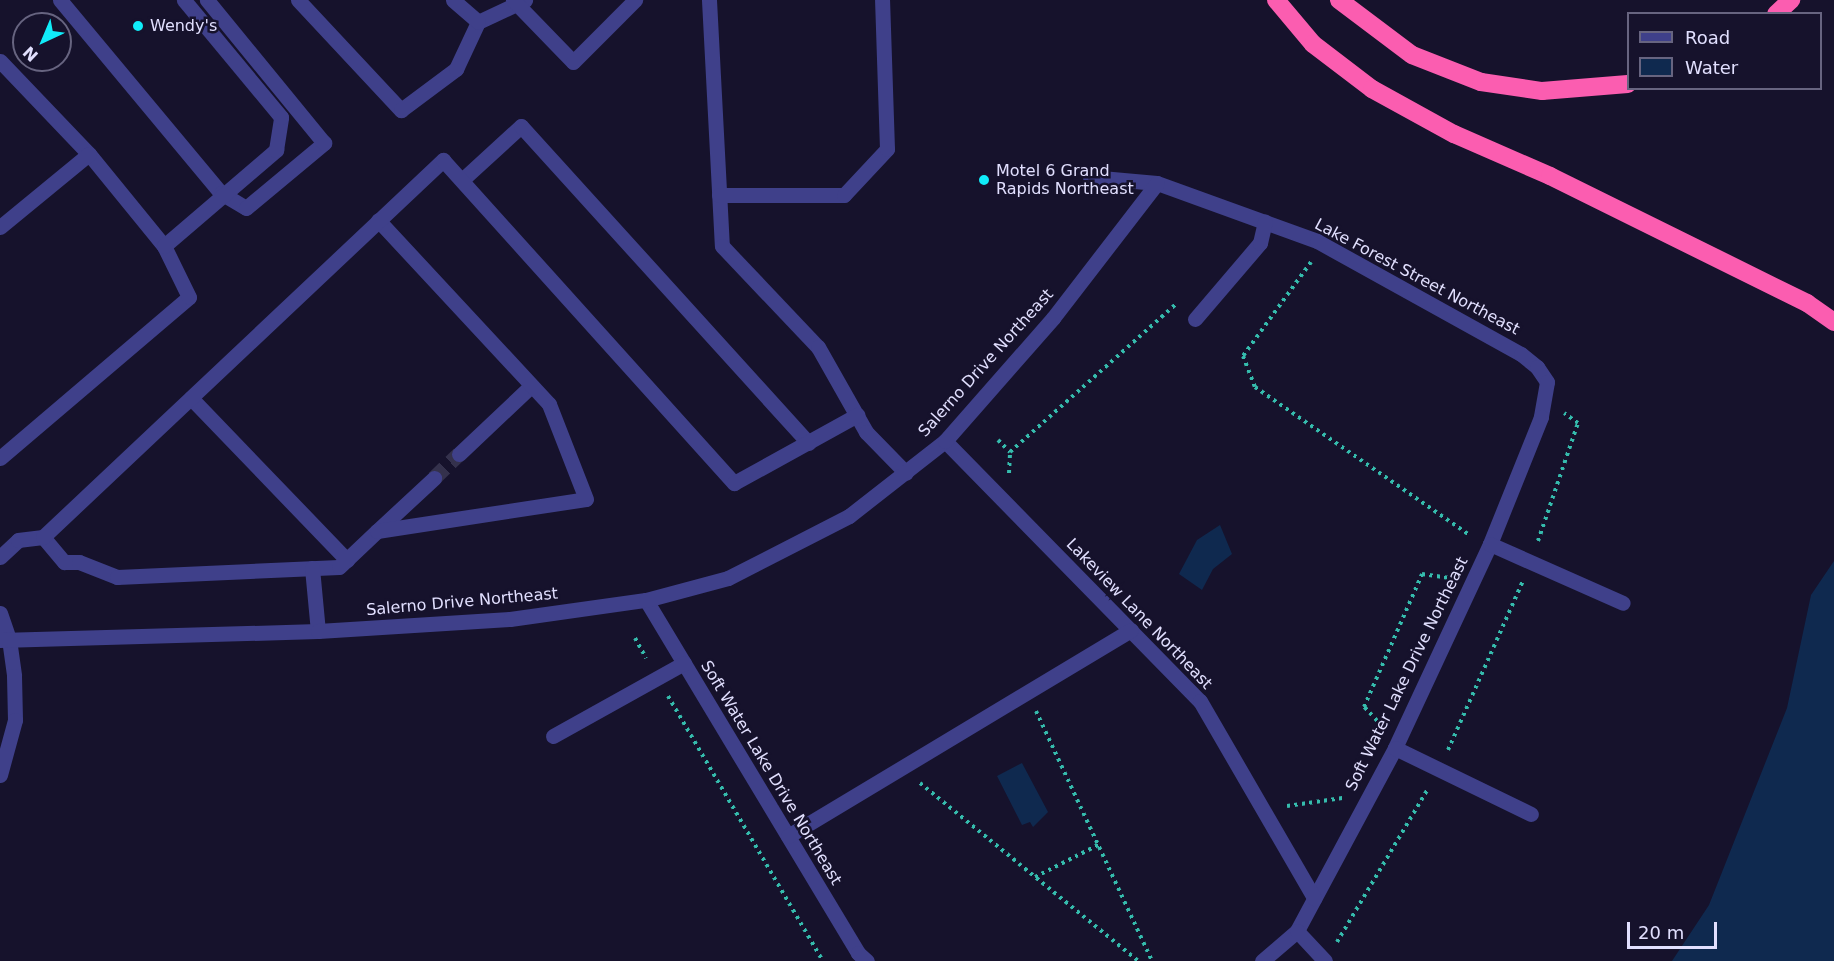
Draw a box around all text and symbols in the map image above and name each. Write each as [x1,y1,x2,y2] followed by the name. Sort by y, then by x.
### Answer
[12,12,72,72] north arrow
[1627,12,1822,90] legend
[150,16,217,36] place label: Wendy's
[131,19,145,33] marker: Wendy's
[1685,27,1730,48] text: Road
[19,42,42,65] text: N
[1685,57,1738,78] text: Water
[996,161,1134,199] place label: Motel 6 Grand Rapids Northeast
[977,173,991,187] marker: Motel 6 Grand Rapids Northeast
[1311,215,1523,339] street label: Lake Forest Street Northeast
[915,285,1057,441] street label: Salerno Drive Northeast
[1062,535,1216,693] street label: Lakeview Lane Northeast
[1342,554,1472,794] street label: Soft Water Lake Drive Northeast
[365,584,559,620] street label: Salerno Drive Northeast
[696,657,846,889] street label: Soft Water Lake Drive Northeast
[1630,910,1720,948] scale bar
[1638,922,1684,943] text: 20 m

